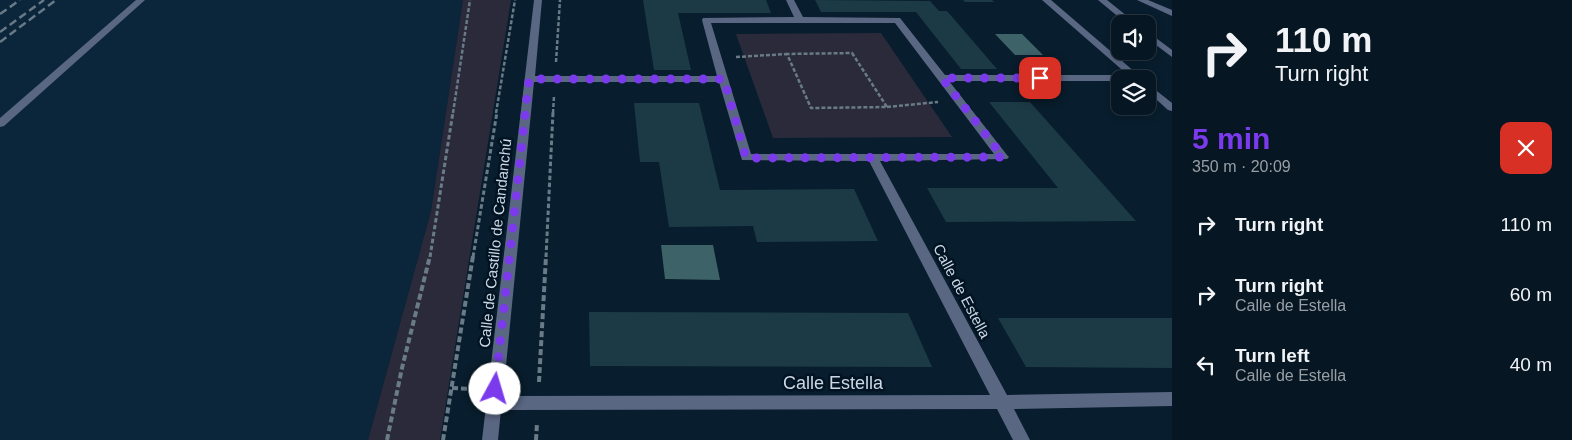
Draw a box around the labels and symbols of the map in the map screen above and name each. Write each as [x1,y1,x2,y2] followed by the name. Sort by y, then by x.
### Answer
[1019,57,1061,99] pin
[476,138,514,348] street label: Calle de Castillo de Candanchú
[930,241,994,342] street label: Calle de Estella
[468,362,520,414] position arrow
[783,373,884,393] street label: Calle Estella

